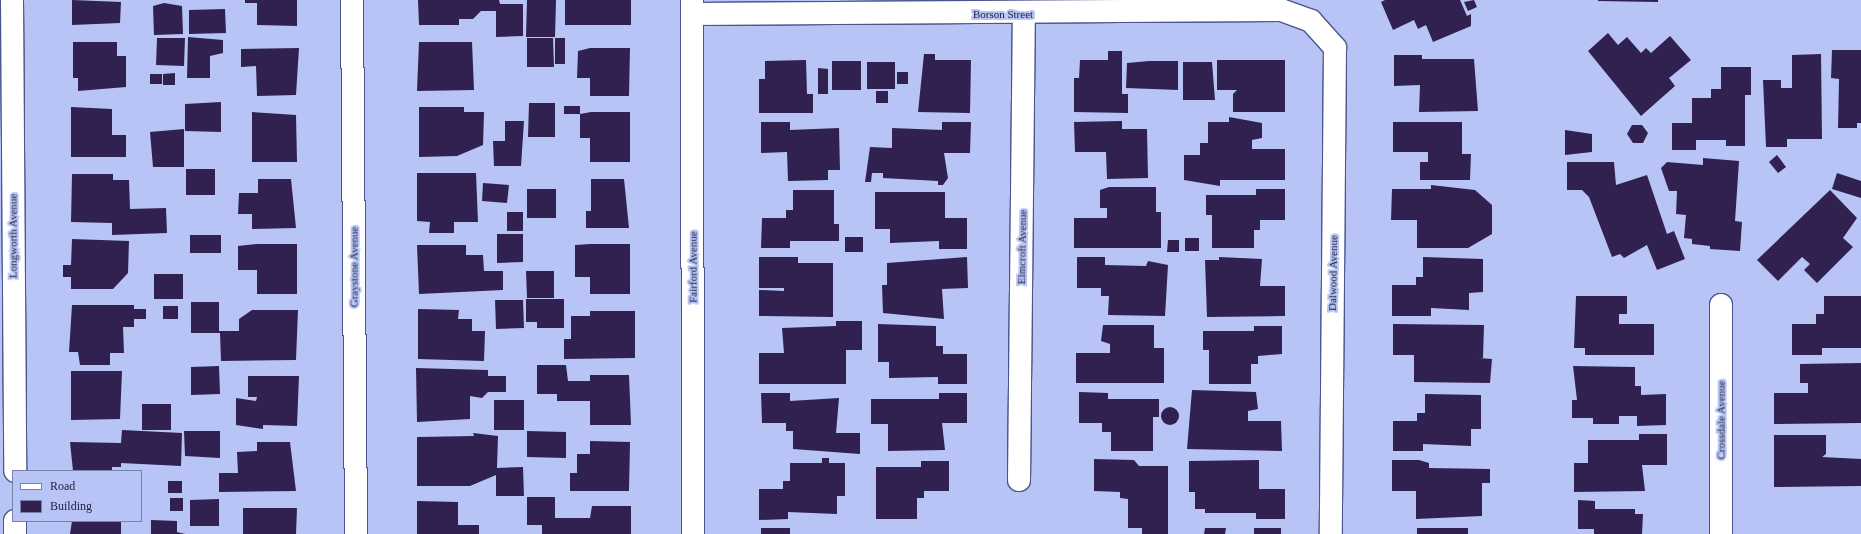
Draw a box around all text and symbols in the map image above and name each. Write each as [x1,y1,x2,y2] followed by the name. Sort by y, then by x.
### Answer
[973,7,1033,21] street label: Borson Street
[6,193,20,279] street label: Longworth Avenue
[1015,209,1029,285] street label: Elmcroft Avenue
[347,226,361,308] street label: Graystone Avenue
[686,231,700,303] street label: Fairford Avenue
[1326,235,1340,311] street label: Dalwood Avenue
[1714,380,1728,460] street label: Crossdale Avenue
[12,470,142,522] legend
[50,479,75,493] text: Road
[50,499,92,513] text: Building

